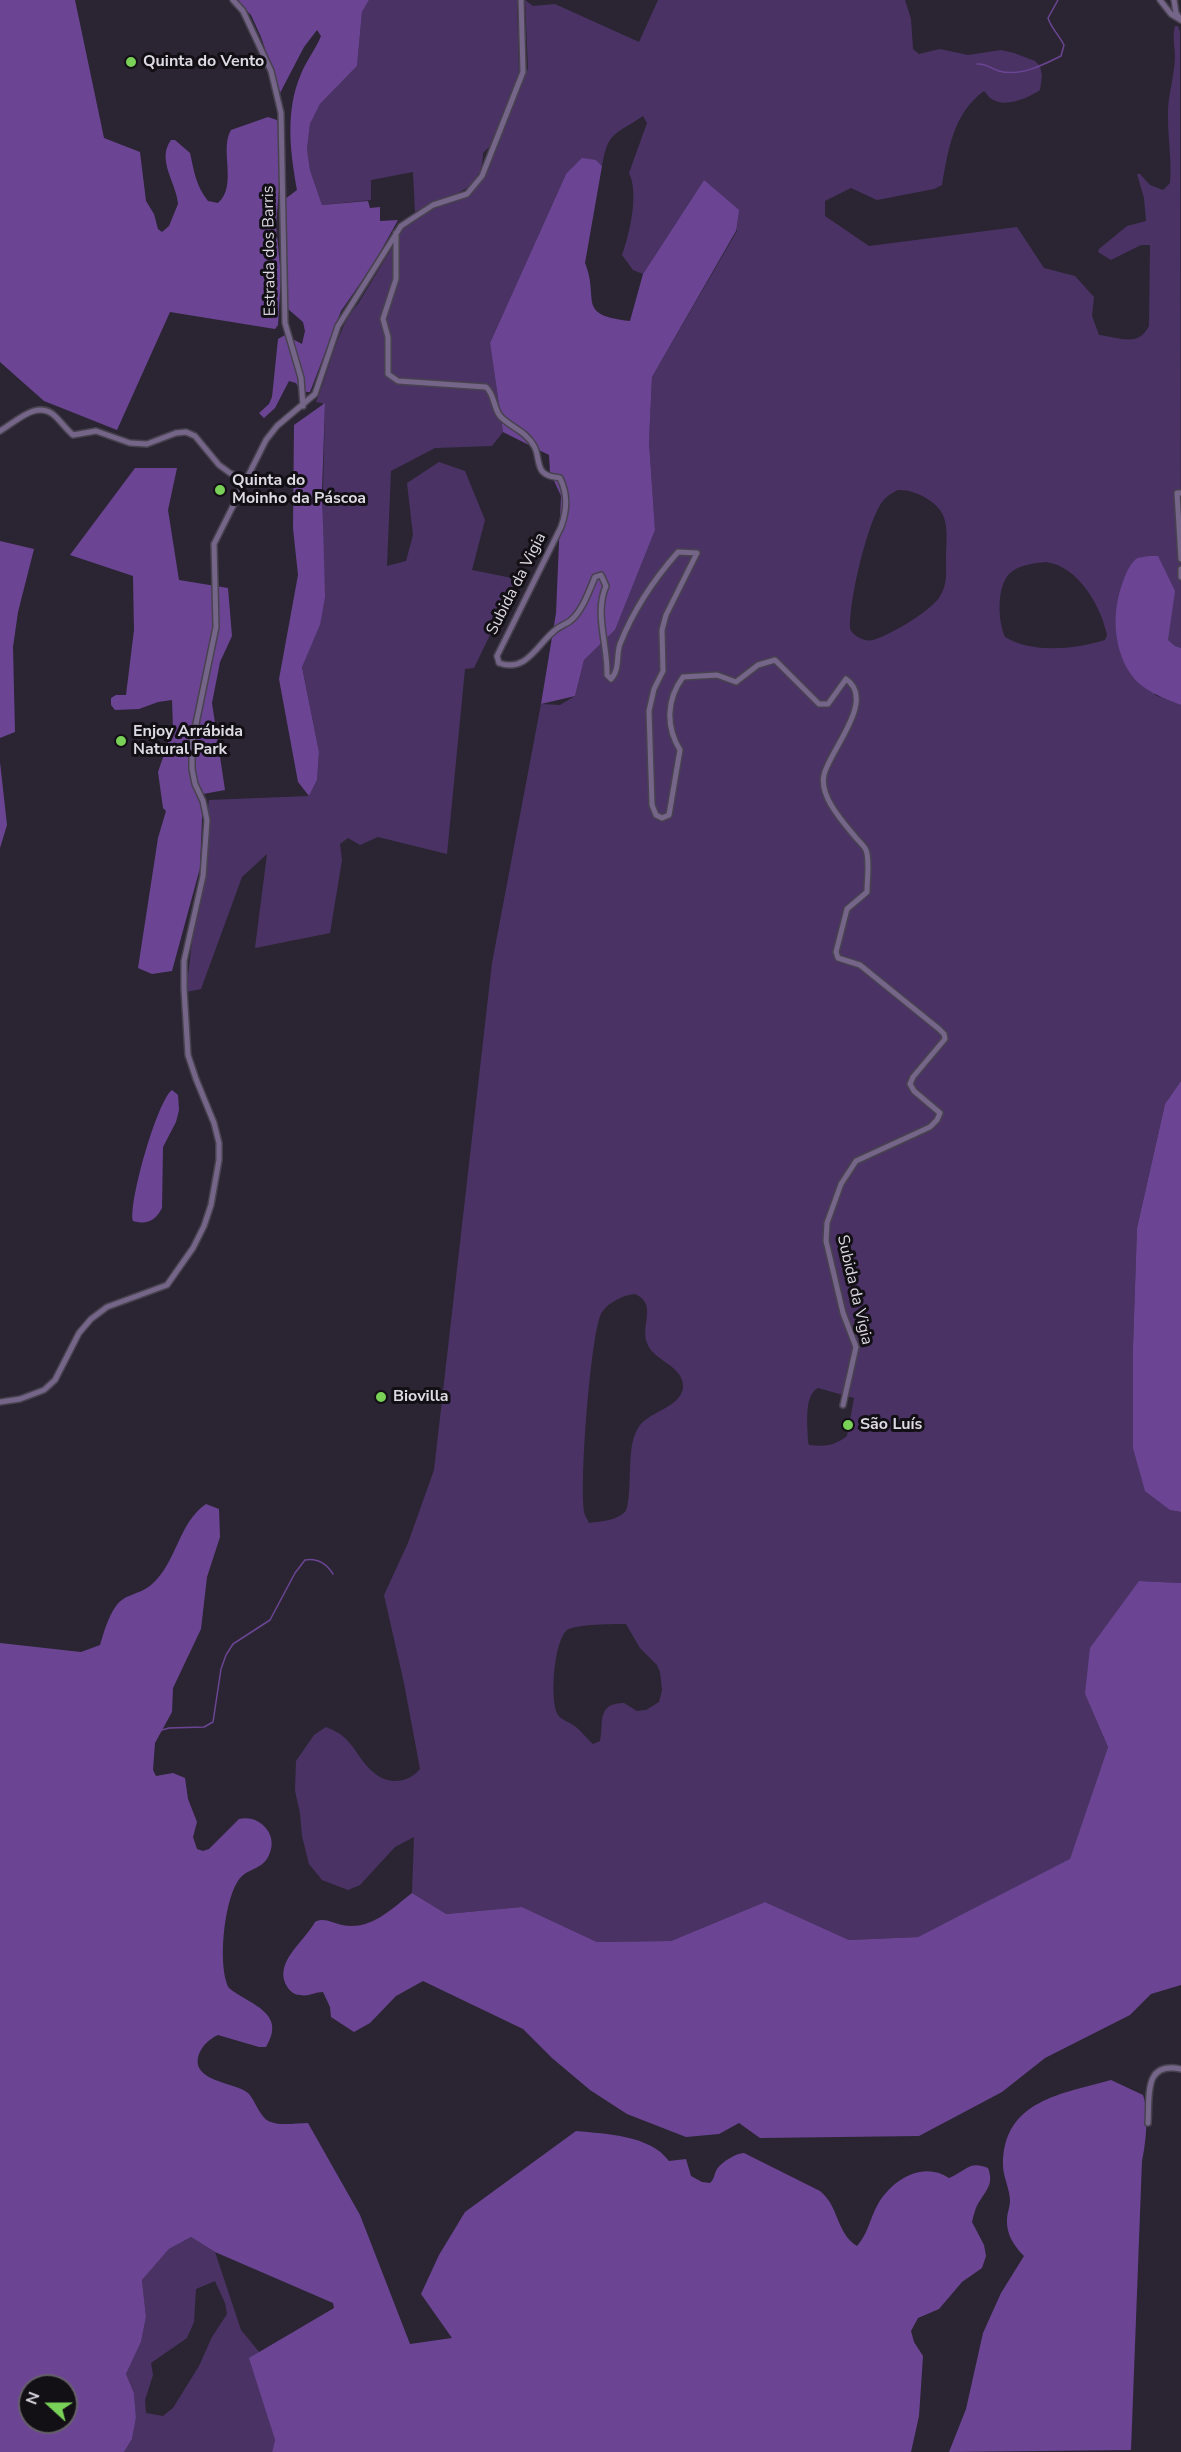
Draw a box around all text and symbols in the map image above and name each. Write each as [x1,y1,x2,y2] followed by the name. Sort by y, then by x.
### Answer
[143,52,264,72] place label: Quinta do Vento
[124,55,138,69] marker: Quinta do Vento
[259,186,281,316] street label: Estrada dos Barris
[232,471,366,509] place label: Quinta do Moinho da Páscoa
[213,483,227,497] marker: Quinta do Moinho da Páscoa
[483,530,551,638] street label: Subida da Vigia
[133,722,243,760] place label: Enjoy Arrábida Natural Park
[114,734,128,748] marker: Enjoy Arrábida Natural Park
[832,1233,876,1347] street label: Subida da Vigia
[393,1387,449,1407] place label: Biovilla
[374,1390,388,1404] marker: Biovilla
[860,1415,922,1435] place label: São Luís
[841,1418,855,1432] marker: São Luís
[18,2374,78,2434] north arrow
[21,2389,45,2408] text: N

